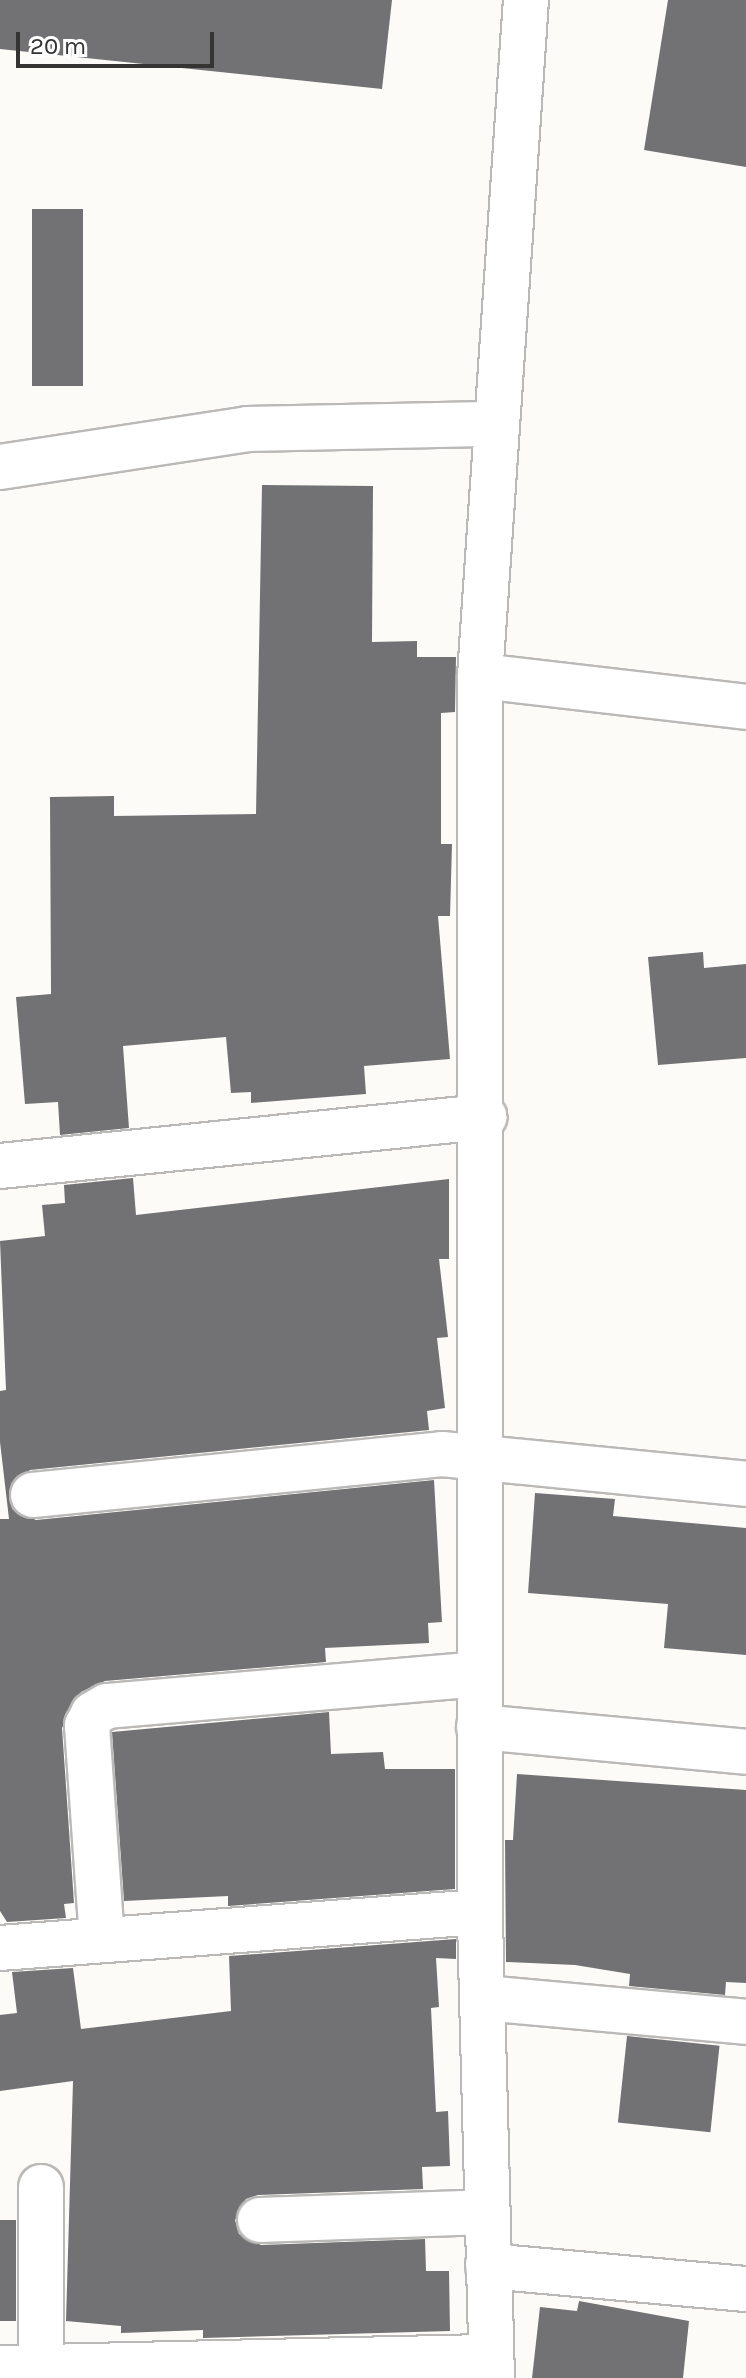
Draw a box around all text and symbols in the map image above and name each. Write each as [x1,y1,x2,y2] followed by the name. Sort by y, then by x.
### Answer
[20,16,218,66] scale bar
[30,32,86,60] text: 20 m

